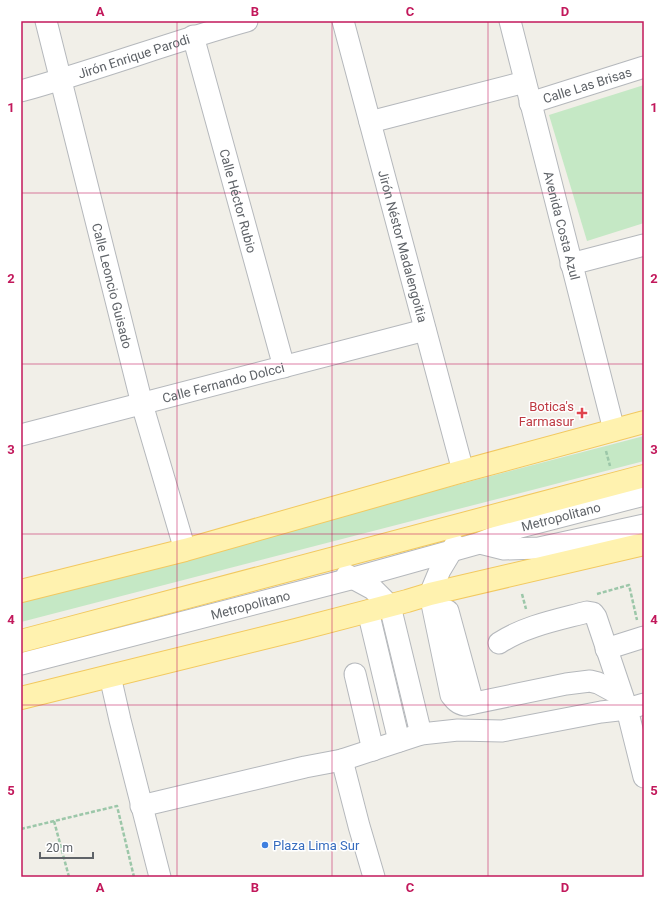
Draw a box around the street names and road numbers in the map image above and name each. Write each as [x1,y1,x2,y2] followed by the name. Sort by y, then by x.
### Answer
[76,31,192,81] street label: Jirón Enrique Parodi
[541,64,634,106] street label: Calle Las Brisas
[217,147,260,255] street label: Calle Héctor Rubio
[376,168,431,324] street label: Jirón Néstor Madalengoitia
[541,169,583,282] street label: Avenida Costa Azul
[89,221,135,350] street label: Calle Leoncio Guisado
[161,359,286,406] street label: Calle Fernando Dolcci
[520,499,602,534] street label: Metropolitano
[209,587,292,622] street label: Metropolitano

